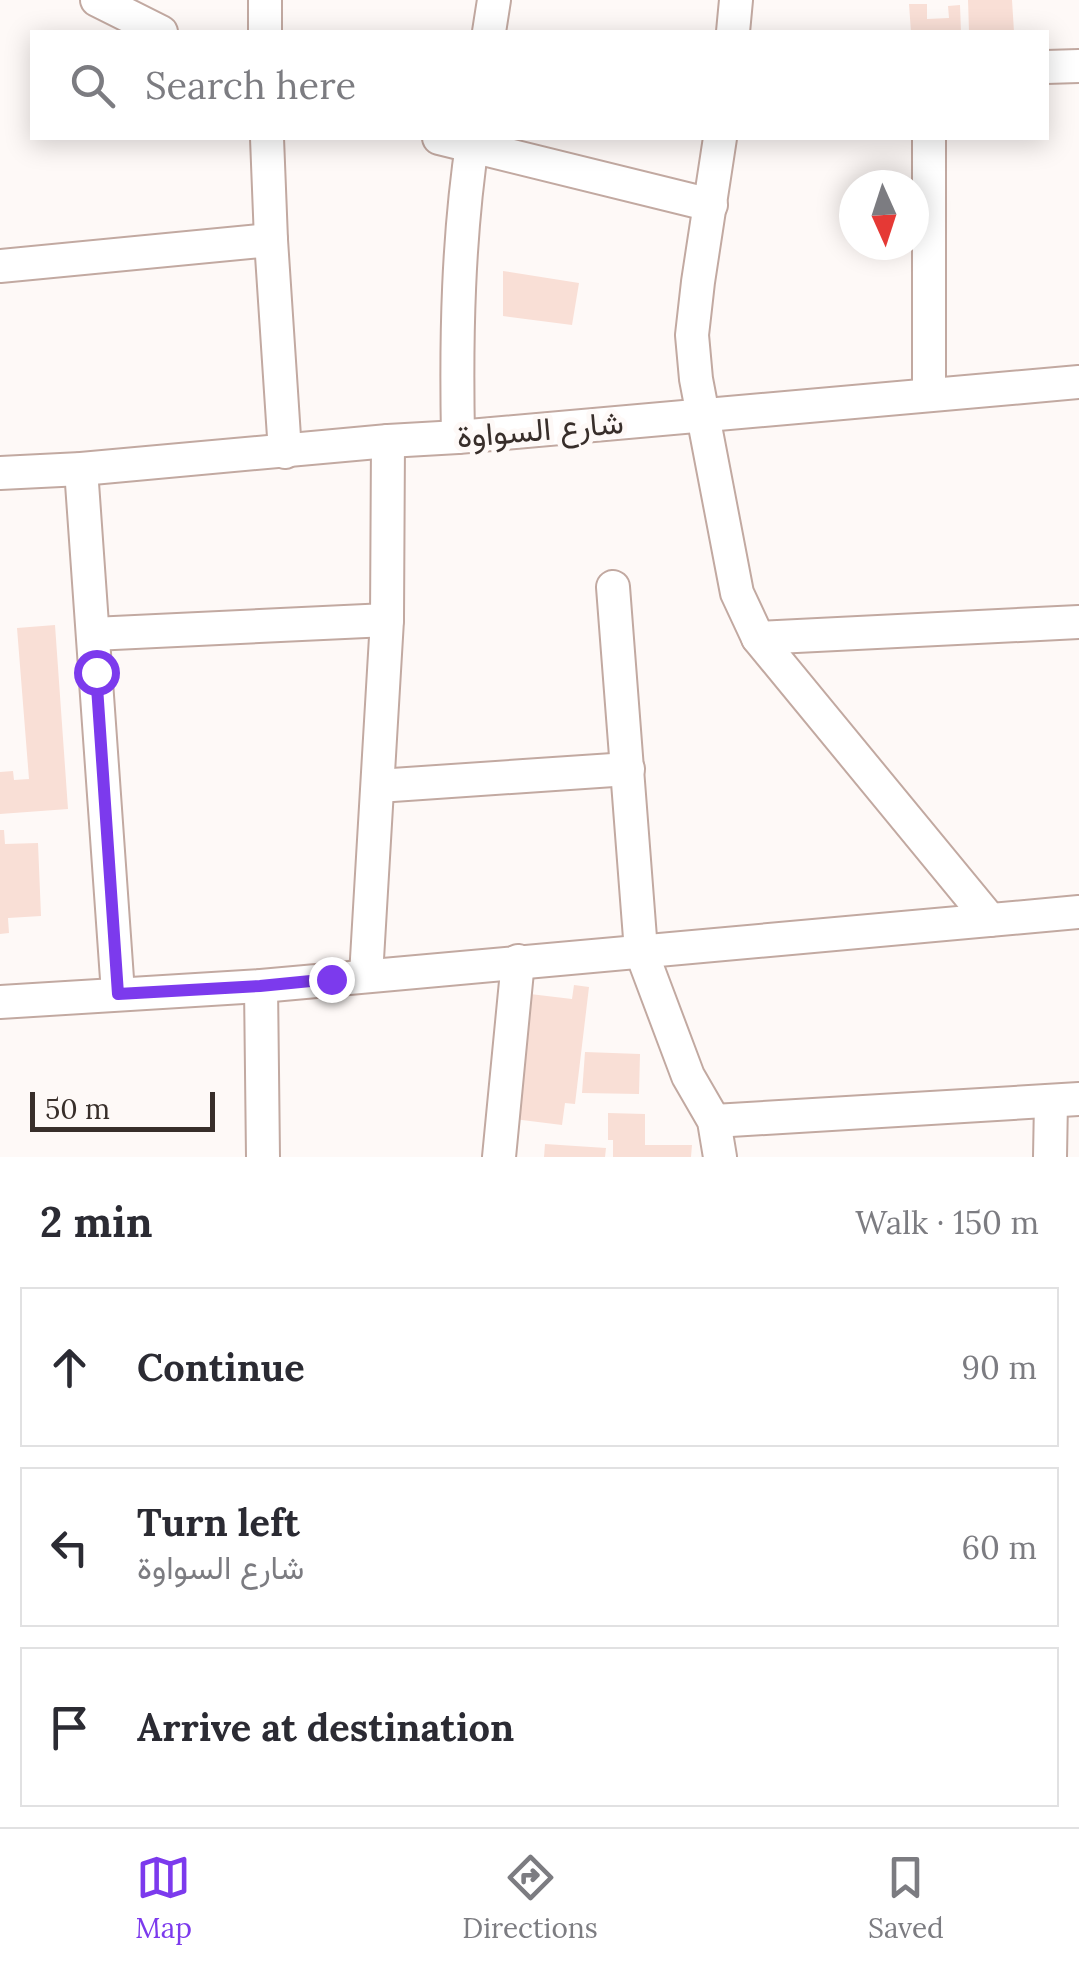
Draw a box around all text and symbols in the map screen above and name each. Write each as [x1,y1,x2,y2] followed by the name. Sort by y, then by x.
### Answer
[30,30,1049,140] search box
[65,58,120,113] icon: search
[145,61,356,109] text: Search here
[839,170,929,260] north arrow
[455,401,625,459] street label: شارع السواوة
[74,650,120,696] route start
[309,957,355,1003] route end
[30,1087,215,1132] scale bar
[45,1091,110,1127] text: 50 m
[40,1195,153,1249] text: 2 min
[855,1202,1039,1243] text: Walk · 150 m
[42,1340,97,1395] icon: ahead
[137,1343,305,1391] text: Continue
[962,1347,1037,1388] text: 90 m
[137,1498,300,1546] text: Turn left
[42,1520,97,1575] icon: left
[962,1527,1037,1568] text: 60 m
[137,1547,304,1588] text: شارع السواوة
[42,1700,97,1755] icon: arrive
[137,1703,514,1751] text: Arrive at destination
[135,1850,192,1946] tab: Map
[462,1850,598,1946] tab: Directions
[868,1850,944,1946] tab: Saved

